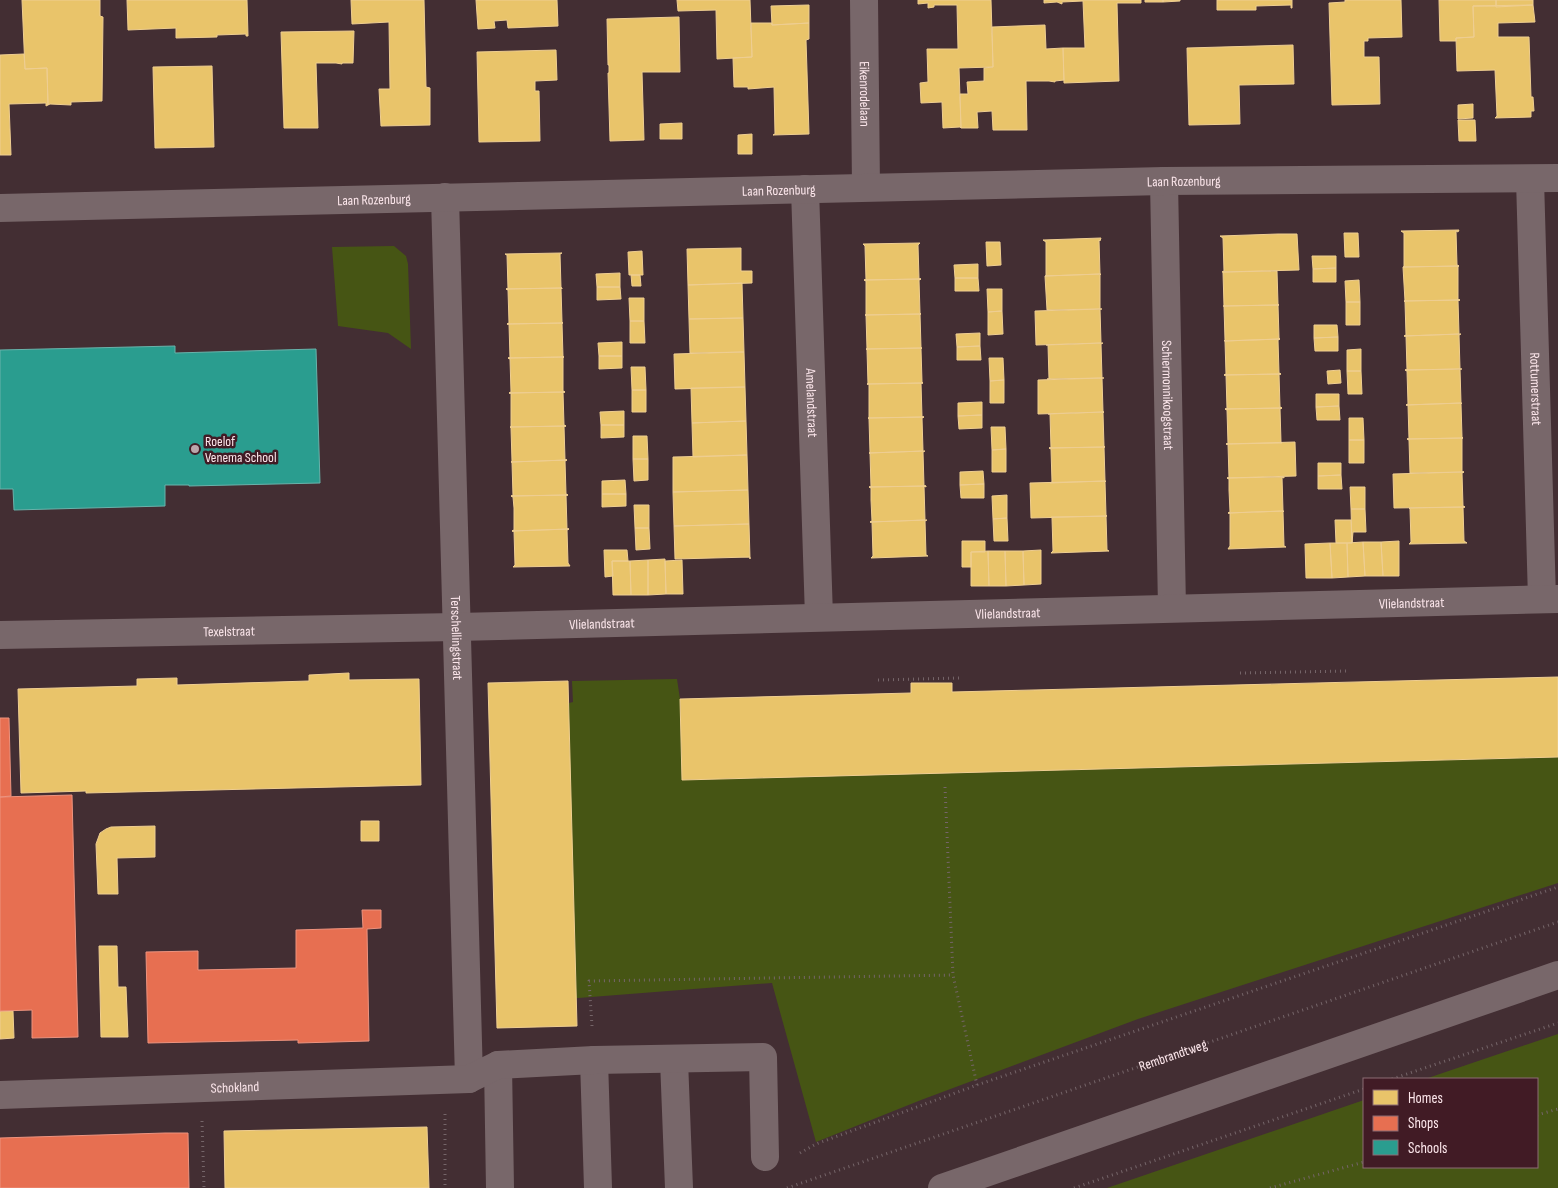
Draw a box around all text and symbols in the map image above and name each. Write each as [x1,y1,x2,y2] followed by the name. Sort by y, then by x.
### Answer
[856,61,874,127] street label: Eikenrodelaan
[1147,172,1221,190] street label: Laan Rozenburg
[742,181,816,199] street label: Laan Rozenburg
[337,190,411,209] street label: Laan Rozenburg
[1158,340,1178,450] street label: Schiermonnikoogstraat
[1526,352,1546,426] street label: Rottumerstraat
[802,367,822,438] street label: Amelandstraat
[205,433,277,466] place label: Roelof Venema School
[189,443,201,455] marker: Roelof Venema School
[1379,593,1445,612] street label: Vlielandstraat
[447,595,467,680] street label: Terschellingstraat
[975,604,1041,622] street label: Vlielandstraat
[569,614,635,633] street label: Vlielandstraat
[203,622,255,640] street label: Texelstraat
[1136,1035,1209,1075] street label: Rembrandtweg
[210,1078,260,1096] street label: Schokland
[1363,1078,1538,1168] legend
[1408,1089,1443,1108] text: Homes
[1408,1114,1439,1133] text: Shops
[1408,1139,1447,1158] text: Schools

